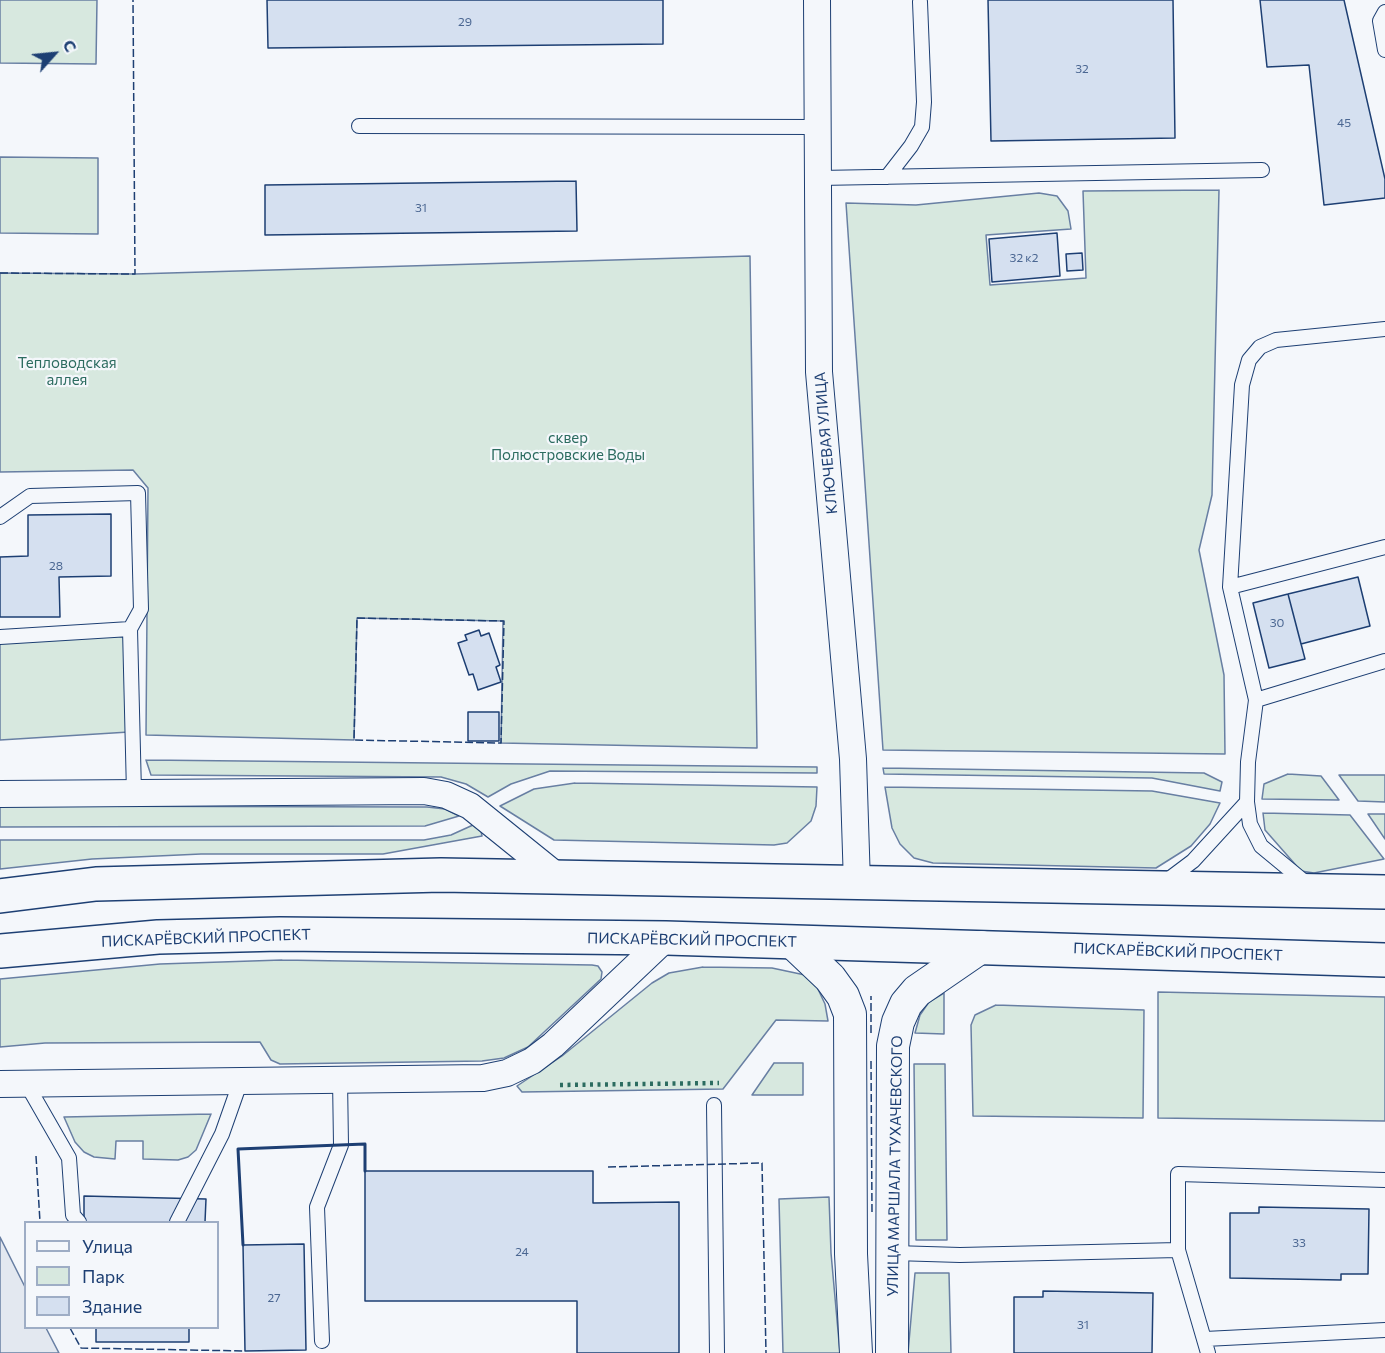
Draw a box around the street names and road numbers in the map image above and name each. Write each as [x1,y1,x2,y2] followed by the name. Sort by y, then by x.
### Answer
[811,371,841,515] street label: КЛЮЧЕВАЯ УЛИЦА
[101,925,311,951] street label: ПИСКАРЁВСКИЙ ПРОСПЕКТ
[587,929,797,951] street label: ПИСКАРЁВСКИЙ ПРОСПЕКТ
[1073,939,1283,965] street label: ПИСКАРЁВСКИЙ ПРОСПЕКТ
[884,1035,906,1297] street label: УЛИЦА МАРШАЛА ТУХАЧЕВСКОГО

